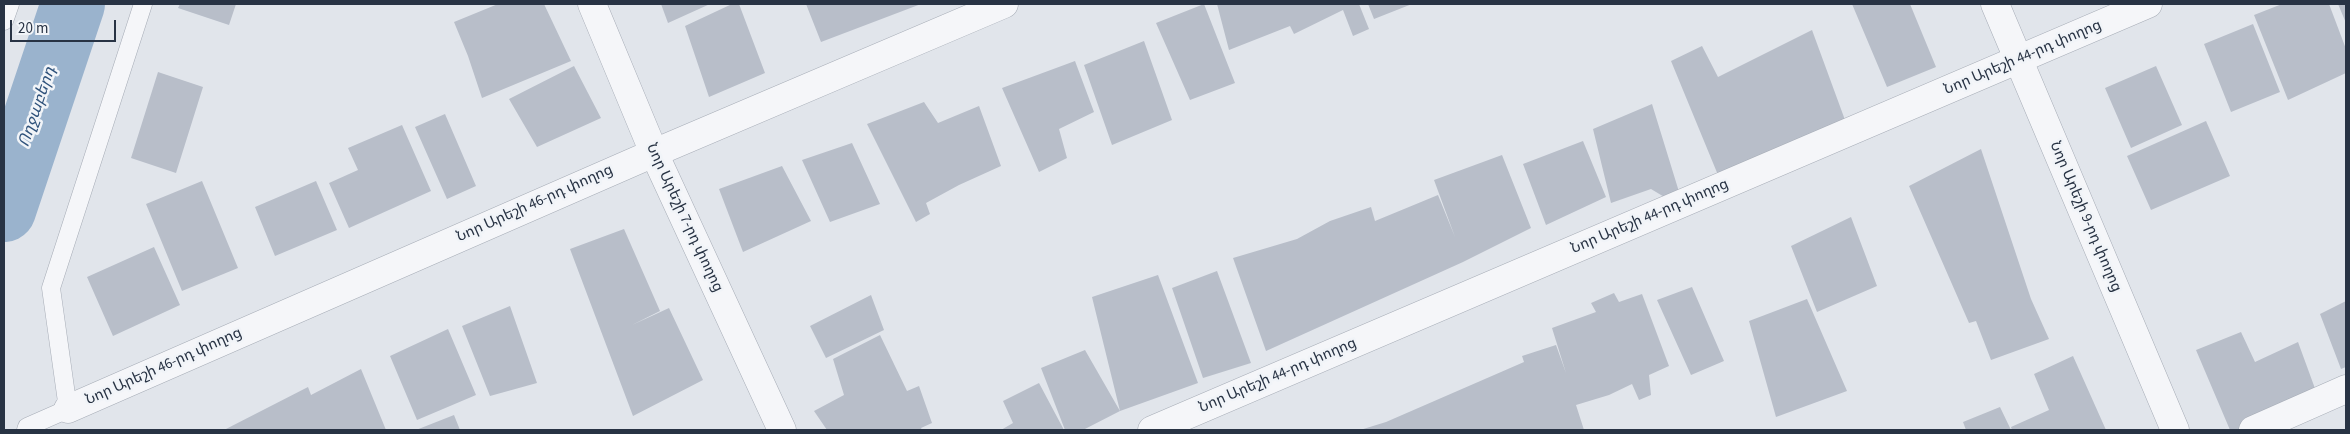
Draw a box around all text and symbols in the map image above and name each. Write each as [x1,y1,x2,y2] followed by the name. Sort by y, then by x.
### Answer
[12,10,119,42] scale bar
[1941,17,2105,99] street label: Նոր Արեշի 44-րդ փողոց
[18,18,48,39] text: 20 m
[15,64,61,150] water label: Ողջաբերդ
[2045,139,2125,295] street label: Նոր Արեշի 9-րդ փողոց
[642,141,726,295] street label: Նոր Արեշի 7-րդ փողոց
[454,161,616,247] street label: Նոր Արեշի 46-րդ փողոց
[1568,176,1732,258] street label: Նոր Արեշի 44-րդ փողոց
[83,324,245,410] street label: Նոր Արեշի 46-րդ փողոց
[1196,335,1360,417] street label: Նոր Արեշի 44-րդ փողոց

